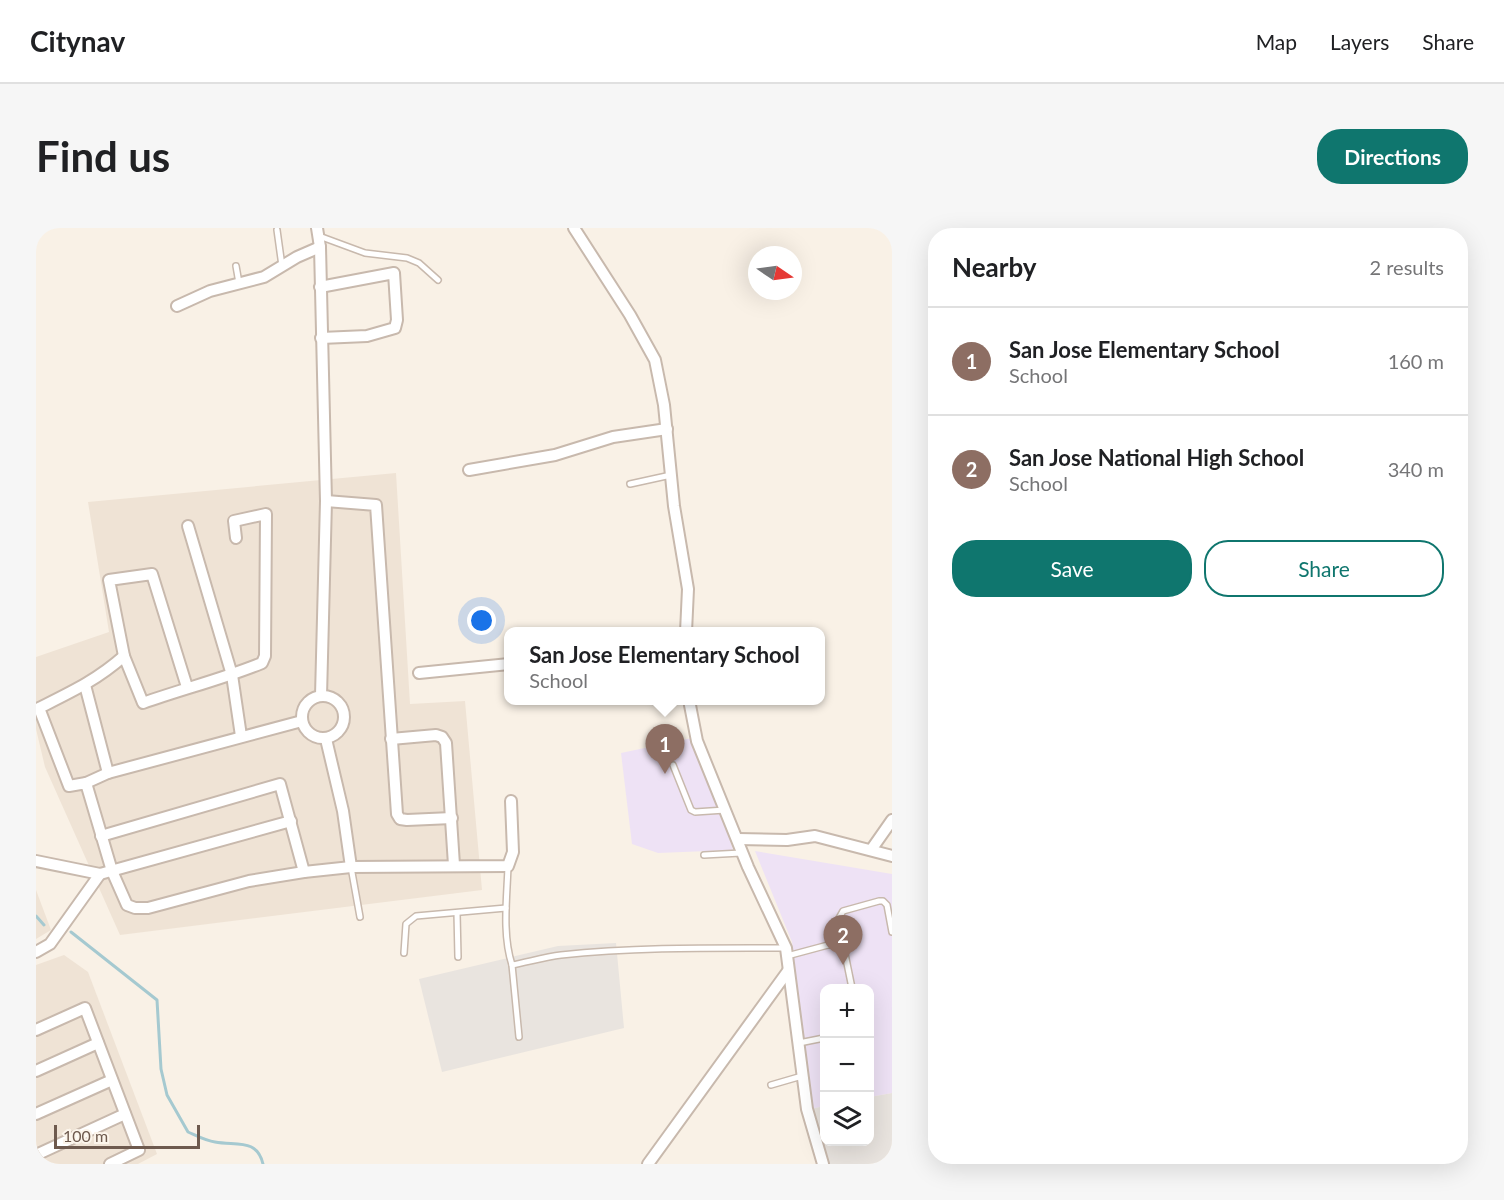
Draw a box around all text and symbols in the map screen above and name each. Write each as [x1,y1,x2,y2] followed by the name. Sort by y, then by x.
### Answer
[30,24,125,58] text: Citynav
[1256,29,1297,54] text: Map
[1330,29,1389,54] text: Layers
[1422,29,1474,54] text: Share
[1317,129,1468,184] button: Directions
[36,131,170,181] text: Find us
[748,246,802,300] north arrow
[952,251,1037,283] text: Nearby
[1369,255,1444,279] text: 2 results
[1009,336,1280,363] text: San Jose Elementary School
[966,349,977,373] text: 1
[1388,349,1444,373] text: 160 m
[1009,363,1068,387] text: School
[1009,444,1304,471] text: San Jose National High School
[966,457,977,481] text: 2
[1388,457,1444,481] text: 340 m
[1009,471,1068,495] text: School
[952,540,1192,597] button: Save
[1204,540,1444,597] button: Share
[467,606,496,635] your location
[504,627,825,705] popup
[529,641,800,668] text: San Jose Elementary School
[529,668,588,692] text: School
[646,724,684,774] pin: 1
[824,916,862,965] pin: 2
[820,984,874,1146] map controls
[820,984,874,1038] button: +
[820,1038,874,1092] button: −
[820,1092,874,1146] button: layers
[54,1122,200,1150] scale bar
[63,1126,108,1145] text: 100 m

